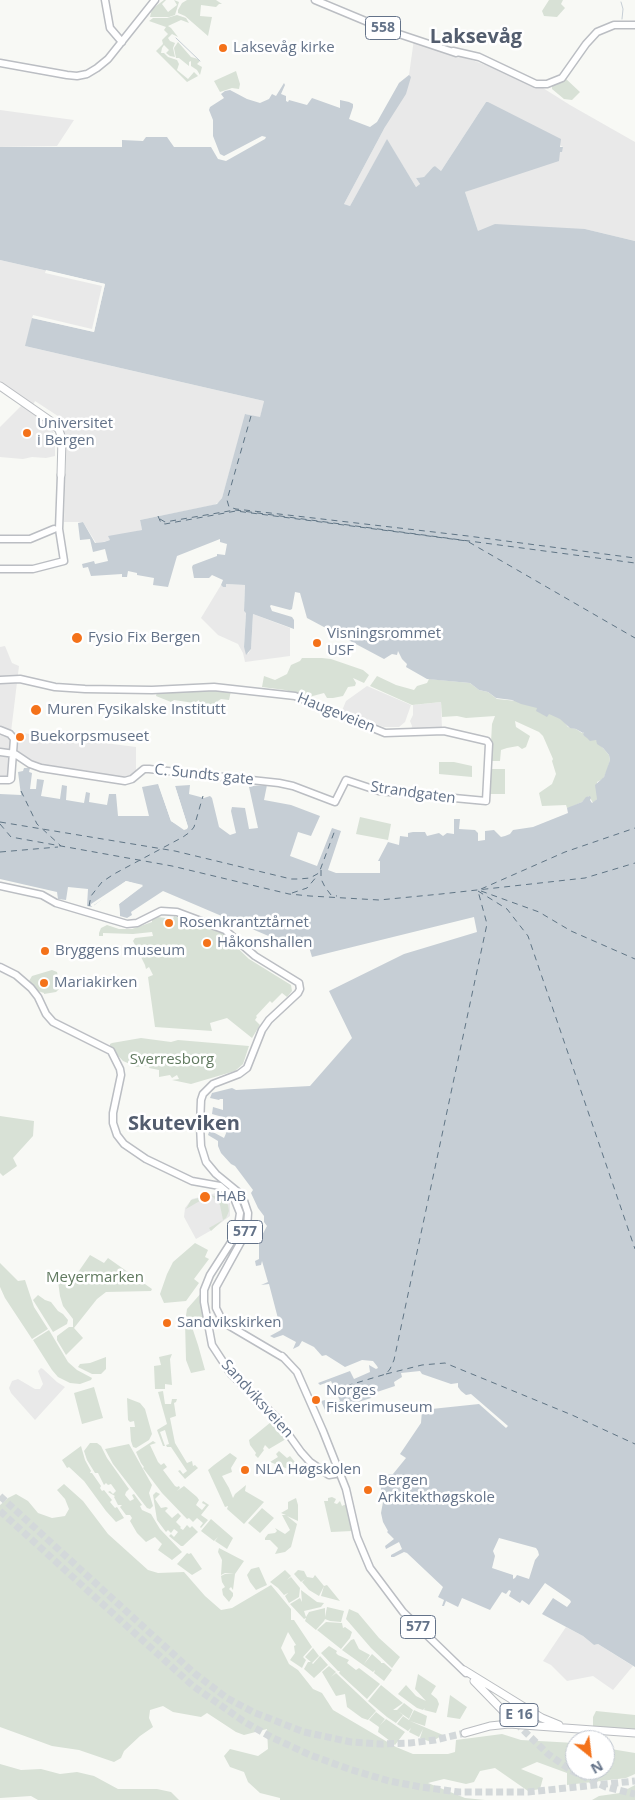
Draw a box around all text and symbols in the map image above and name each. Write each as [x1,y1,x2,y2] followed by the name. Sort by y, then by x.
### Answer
[366,16,400,40] road number: 558
[430,25,522,49] district label: Laksevåg
[233,39,335,57] place label: Laksevåg kirke
[217,42,229,54] marker: Laksevåg kirke
[37,415,113,450] place label: Universitet i Bergen
[21,427,33,439] marker: Universitet i Bergen
[327,625,441,660] place label: Visningsrommet USF
[88,629,200,647] place label: Fysio Fix Bergen
[70,631,84,645] marker: Fysio Fix Bergen
[311,637,323,649] marker: Visningsrommet USF
[294,689,378,737] street label: Haugeveien
[47,701,226,719] place label: Muren Fysikalske Institutt
[29,703,43,717] marker: Muren Fysikalske Institutt
[30,728,149,746] place label: Buekorpsmuseet
[14,731,26,743] marker: Buekorpsmuseet
[153,761,255,789] street label: C. Sundts gate
[369,778,457,808] street label: Strandgaten
[179,914,309,932] place label: Rosenkrantztårnet
[163,917,175,929] marker: Rosenkrantztårnet
[217,934,312,952] place label: Håkonshallen
[201,937,213,949] marker: Håkonshallen
[55,942,185,960] place label: Bryggens museum
[39,945,51,957] marker: Bryggens museum
[54,974,137,992] place label: Mariakirken
[38,977,50,989] marker: Mariakirken
[130,1051,214,1069] park label: Sverresborg
[128,1112,240,1136] district label: Skuteviken
[216,1188,246,1206] place label: HAB
[198,1190,212,1204] marker: HAB
[228,1220,262,1244] road number: 577
[46,1269,144,1287] park label: Meyermarken
[177,1314,282,1332] place label: Sandvikskirken
[161,1317,173,1329] marker: Sandvikskirken
[217,1356,297,1442] street label: Sandviksveien
[326,1382,433,1417] place label: Norges Fiskerimuseum
[310,1394,322,1406] marker: Norges Fiskerimuseum
[255,1461,361,1479] place label: NLA Høgskolen
[239,1464,251,1476] marker: NLA Høgskolen
[378,1472,495,1507] place label: Bergen Arkitekthøgskole
[362,1484,374,1496] marker: Bergen Arkitekthøgskole
[400,1615,436,1638] road number: 577
[500,1704,538,1726] road number: E 16
[565,1730,615,1780] north arrow
[587,1757,607,1779] text: N

